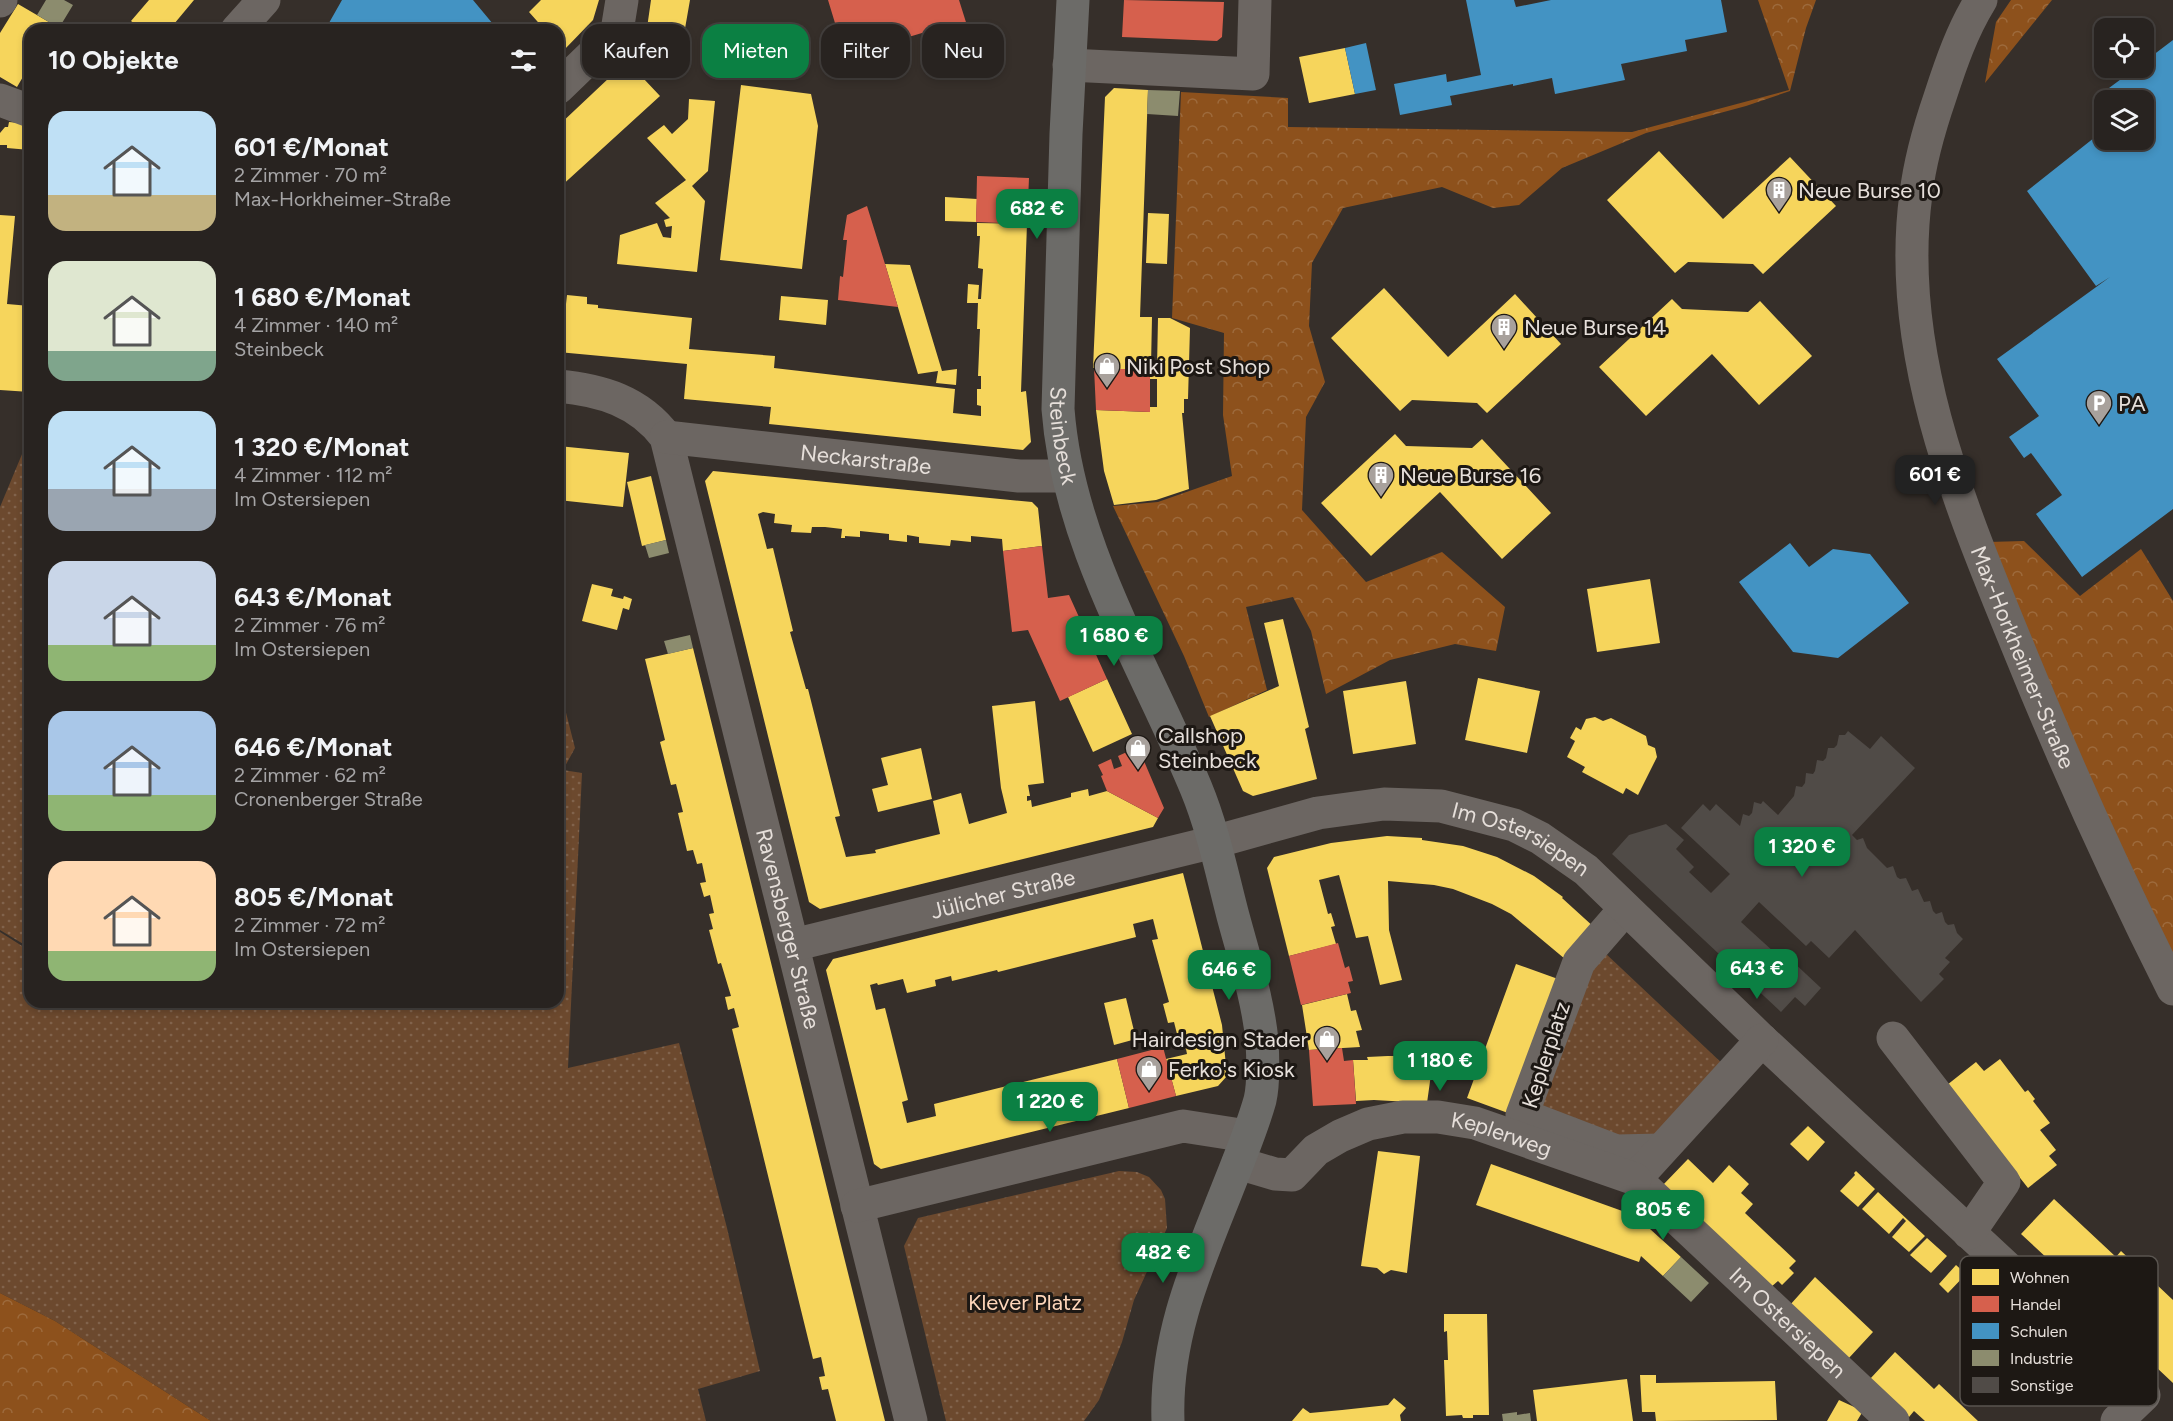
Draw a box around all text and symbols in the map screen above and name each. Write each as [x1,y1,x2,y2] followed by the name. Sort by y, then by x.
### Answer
[2094,18,2154,150] map controls
[2094,18,2154,78] button: locate
[582,24,690,78] chip: Kaufen
[702,24,809,78] chip: Mieten
[821,24,910,78] chip: Filter
[922,24,1004,78] chip: Neu
[48,44,179,76] text: 10 Objekte
[507,44,540,77] icon: filters
[2094,90,2154,150] button: layers
[234,131,389,163] text: 601 €/Monat
[96,135,168,207] icon: home
[234,163,387,187] text: 2 Zimmer · 70 m²
[1764,175,1794,213] building icon: Neue Burse 10
[1798,177,1941,204] place label: Neue Burse 10
[234,187,451,211] text: Max-Horkheimer-Straße
[995,189,1079,240] pin: 682 €
[1010,196,1064,220] text: 682 €
[234,281,411,313] text: 1 680 €/Monat
[96,285,168,357] icon: home
[1489,312,1519,350] building icon: Neue Burse 14
[234,313,398,337] text: 4 Zimmer · 140 m²
[1524,314,1666,341] place label: Neue Burse 14
[234,337,324,361] text: Steinbeck
[1092,351,1122,389] shop icon: Niki Post Shop
[1126,353,1270,380] place label: Niki Post Shop
[1044,386,1083,487] street label: Steinbeck
[2084,388,2114,426] parking icon: PA
[2118,390,2146,417] place label: PA
[234,431,409,463] text: 1 320 €/Monat
[96,435,168,507] icon: home
[799,438,933,480] street label: Neckarstraße
[1893,455,1977,506] pin: 601 €
[1366,460,1396,498] building icon: Neue Burse 16
[1400,462,1541,489] place label: Neue Burse 16
[1909,462,1961,486] text: 601 €
[234,463,392,487] text: 4 Zimmer · 112 m²
[234,487,370,511] text: Im Ostersiepen
[1965,542,2081,773] street label: Max-Horkheimer-Straße
[234,581,392,613] text: 643 €/Monat
[96,585,168,657] icon: home
[234,613,386,637] text: 2 Zimmer · 76 m²
[1059,616,1169,667] pin: 1 680 €
[1080,623,1148,647] text: 1 680 €
[234,637,370,661] text: Im Ostersiepen
[1158,722,1257,774] place label: Callshop Steinbeck
[234,731,393,763] text: 646 €/Monat
[1123,733,1153,771] shop icon: Callshop Steinbeck
[96,735,168,807] icon: home
[234,763,386,787] text: 2 Zimmer · 62 m²
[234,787,423,811] text: Cronenberger Straße
[1449,796,1595,882] street label: Im Ostersiepen
[750,826,826,1032] street label: Ravensberger Straße
[1747,827,1857,878] pin: 1 320 €
[1768,834,1836,858] text: 1 320 €
[928,863,1078,924] street label: Jülicher Straße
[234,881,394,913] text: 805 €/Monat
[96,885,168,957] icon: home
[234,913,385,937] text: 2 Zimmer · 72 m²
[234,937,370,961] text: Im Ostersiepen
[1715,949,1799,1000] pin: 643 €
[1187,950,1271,1001] pin: 646 €
[1730,956,1784,980] text: 643 €
[1202,957,1256,981] text: 646 €
[1516,998,1576,1112] street label: Keplerplatz
[1312,1024,1342,1062] shop icon: Hairdesign Stader
[1132,1026,1309,1053] place label: Hairdesign Stader
[1385,1041,1495,1092] pin: 1 180 €
[1407,1048,1473,1072] text: 1 180 €
[1134,1054,1164,1092] shop icon: Ferko's Kiosk
[1168,1056,1295,1083] place label: Ferko's Kiosk
[995,1082,1105,1133] pin: 1 220 €
[1016,1089,1084,1113] text: 1 220 €
[1449,1106,1555,1162] street label: Keplerweg
[1621,1190,1705,1241] pin: 805 €
[1635,1197,1691,1221] text: 805 €
[1121,1233,1205,1284] pin: 482 €
[1135,1240,1191,1264] text: 482 €
[1960,1256,2158,1406] legend
[1724,1261,1852,1384] street label: Im Ostersiepen
[2010,1268,2070,1287] text: Wohnen
[968,1289,1082,1316] park label: Klever Platz
[2010,1295,2061,1314] text: Handel
[2010,1322,2068,1341] text: Schulen
[2010,1349,2073,1368] text: Industrie
[2010,1376,2074,1395] text: Sonstige

